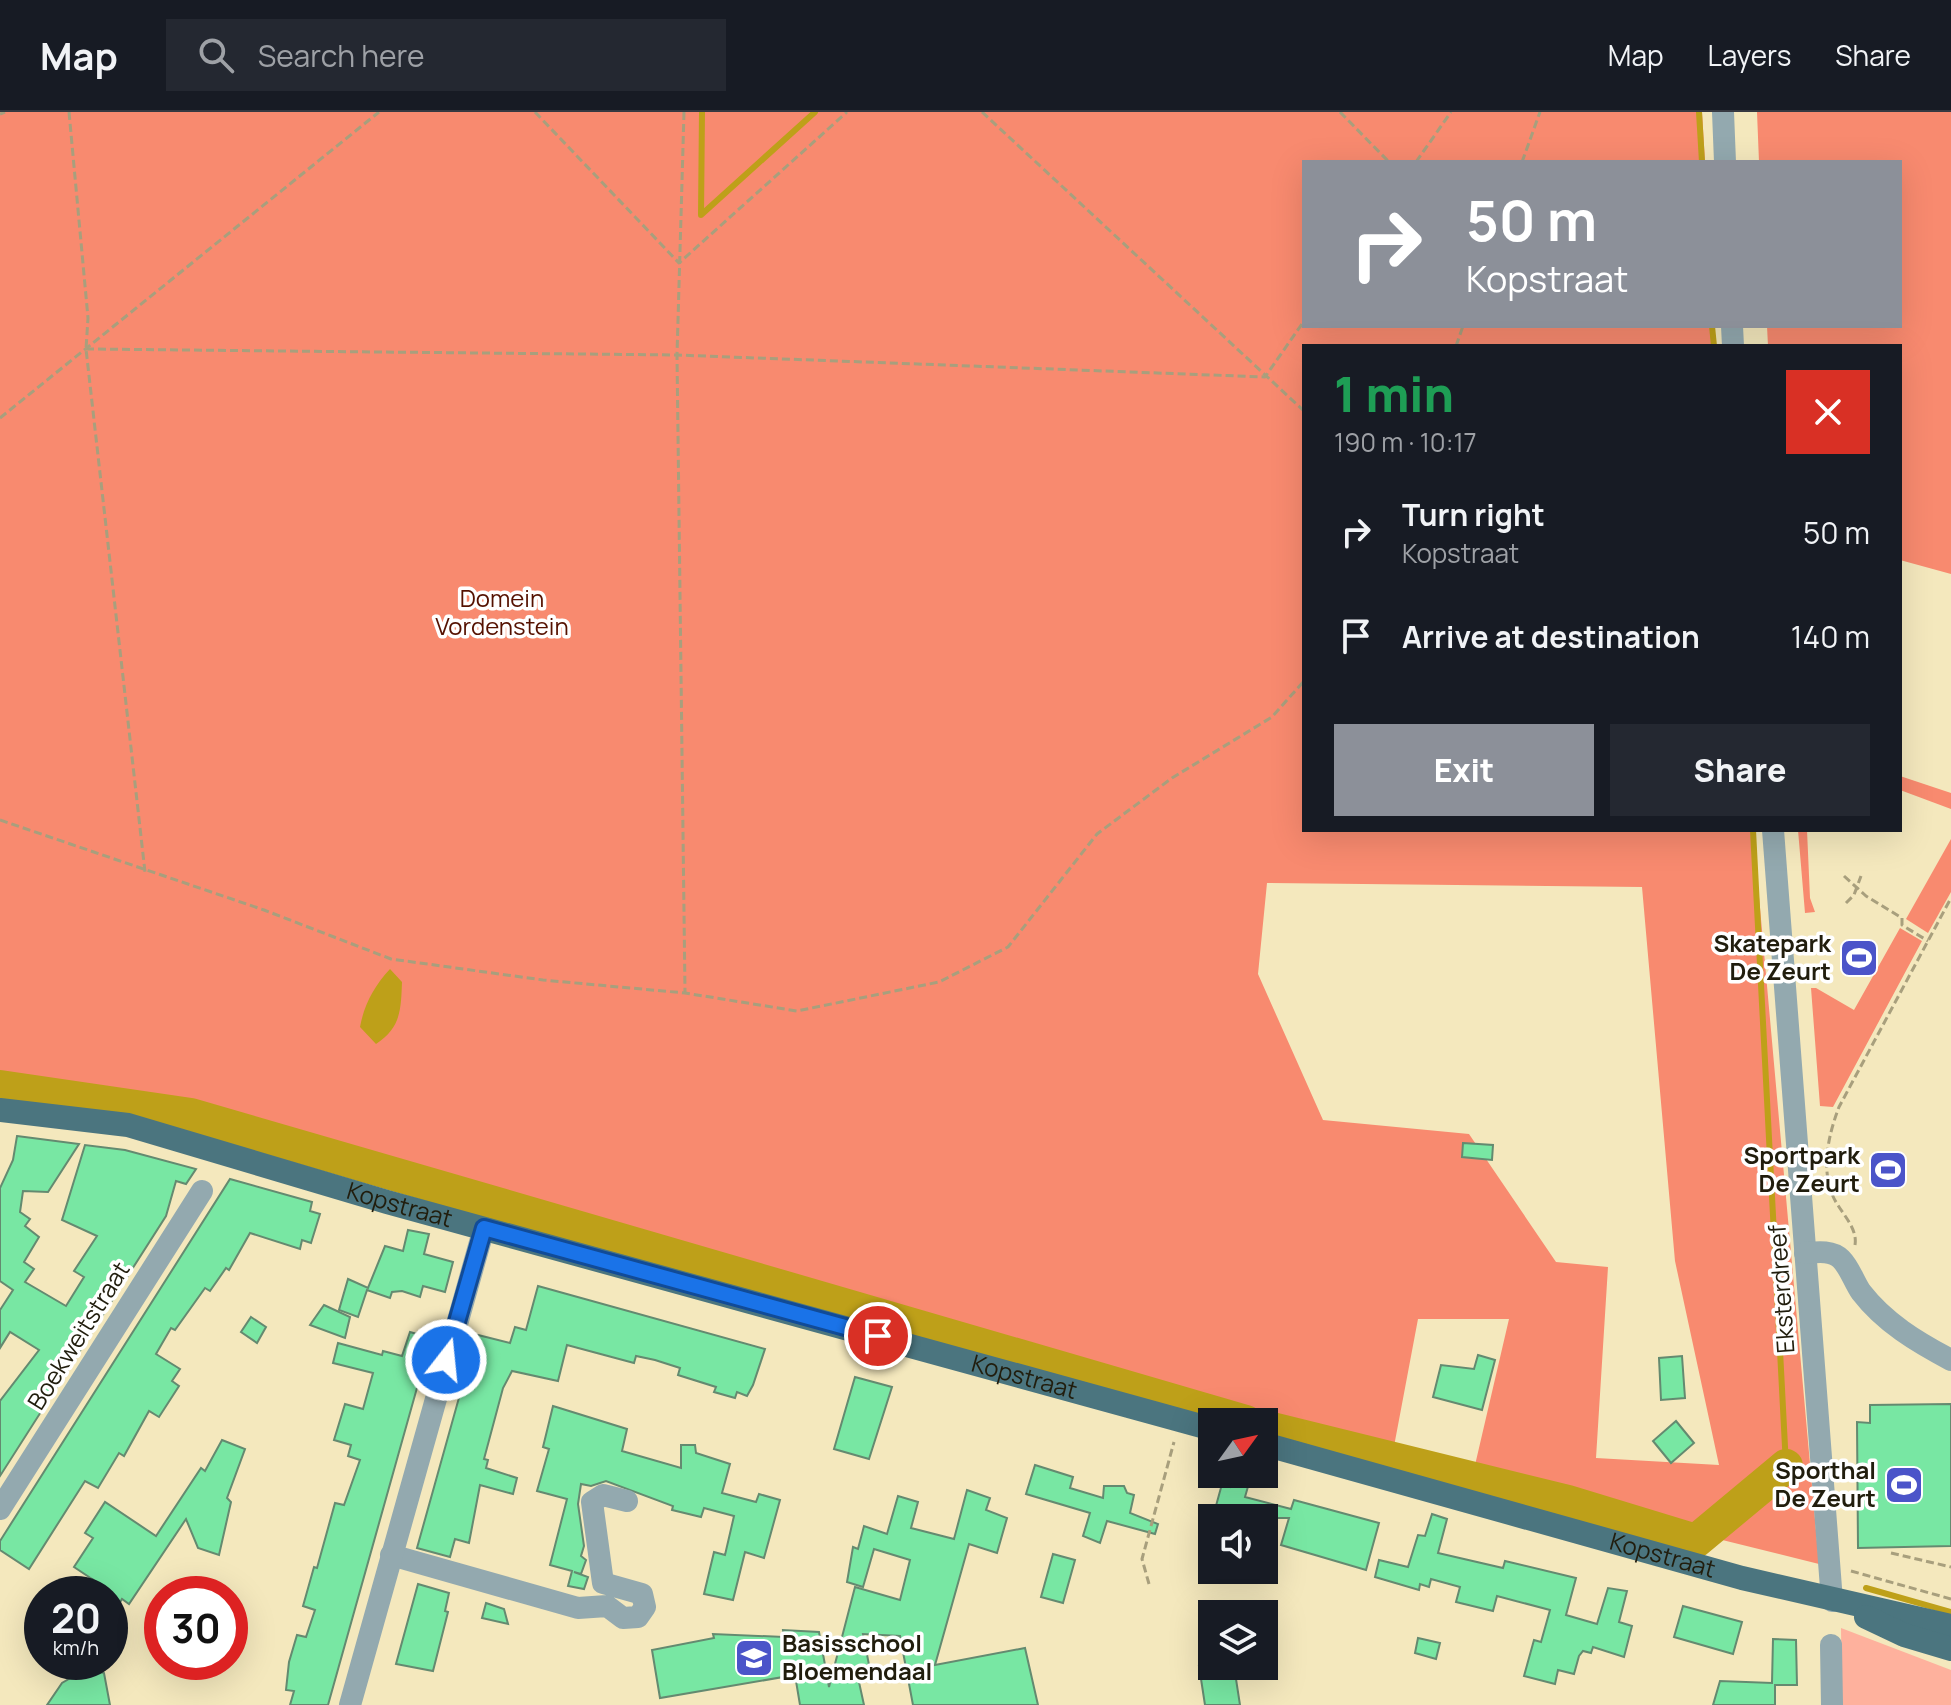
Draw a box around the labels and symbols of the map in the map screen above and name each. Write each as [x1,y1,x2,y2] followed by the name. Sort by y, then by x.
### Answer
[435,581,569,642] park label: Domein Vordenstein
[1714,926,1832,987] place label: Skatepark De Zeurt
[1838,937,1880,979] sports icon: Skatepark De Zeurt
[1744,1138,1861,1199] place label: Sportpark De Zeurt
[1867,1149,1909,1191] sports icon: Sportpark De Zeurt
[343,1173,456,1234] street label: Kopstraat
[1760,1223,1801,1354] street label: Eksterdreef
[19,1255,136,1415] street label: Boekweitstraat
[844,1302,912,1370] pin
[404,1318,488,1402] position arrow
[968,1346,1081,1406] street label: Kopstraat
[1198,1408,1278,1488] north arrow
[1775,1453,1876,1514] place label: Sporthal De Zeurt
[1883,1464,1925,1506] sports icon: Sporthal De Zeurt
[1606,1524,1720,1585] street label: Kopstraat
[144,1576,248,1680] speed limit sign: 30
[782,1626,932,1687] place label: Basisschool Bloemendaal
[733,1637,775,1679] school or university icon: Basisschool Bloemendaal

